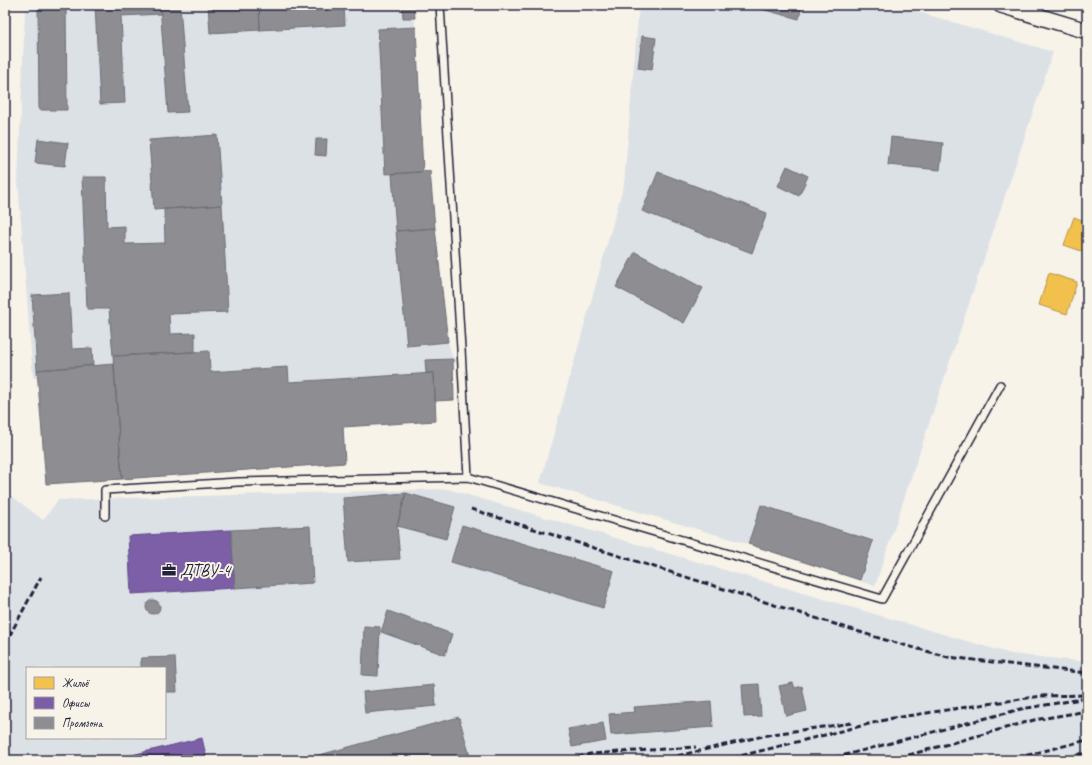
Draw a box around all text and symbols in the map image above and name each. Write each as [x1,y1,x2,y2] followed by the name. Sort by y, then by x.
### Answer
[180,560,233,581] place label: ДТВУ-4
[161,562,177,578] office icon: ДТВУ-4
[26,667,166,739] legend
[62,675,90,691] text: Жильё
[62,695,91,711] text: Офисы
[62,715,104,731] text: Промзона

